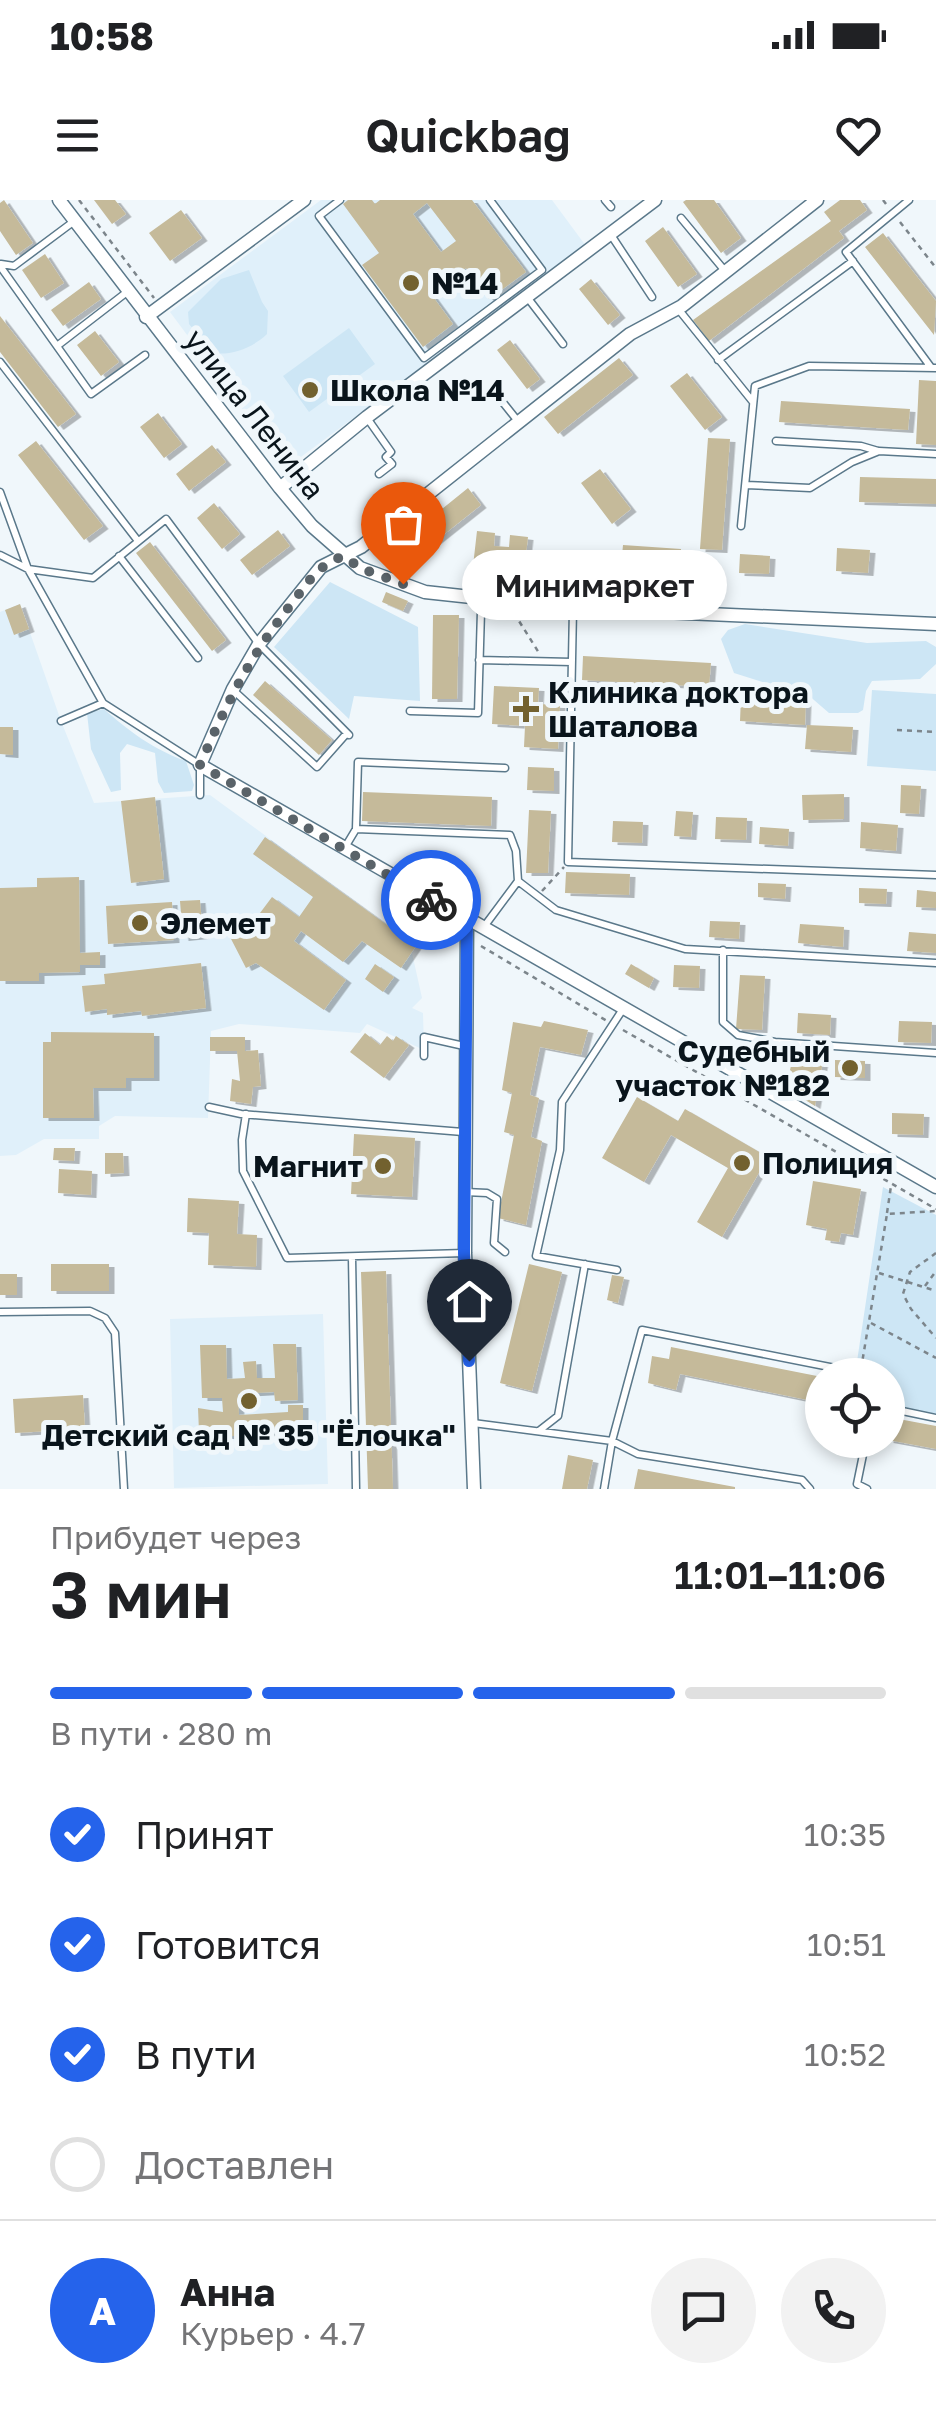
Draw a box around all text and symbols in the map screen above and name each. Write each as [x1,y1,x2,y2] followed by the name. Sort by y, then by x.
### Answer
[50,13,154,58] text: 10:58
[50,108,105,163] icon: menu
[365,108,571,162] text: Quickbag
[831,108,886,163] icon: heart
[431,265,499,301] place label: №14
[400,272,422,294] marker: №14
[177,322,333,506] street label: улица Ленина
[330,372,505,408] place label: Школа №14
[299,379,321,401] marker: Школа №14
[361,482,446,585] pin
[376,497,431,552] icon: bag
[463,549,728,619] callout: Минимаркет
[494,566,695,604] text: Минимаркет
[548,674,809,744] place label: Клиника доктора Шаталова
[513,696,539,722] marker: Клиника доктора Шаталова
[381,850,481,950] courier
[404,873,459,928] icon: bike
[160,905,271,941] place label: Элемет
[129,912,151,934] marker: Элемет
[615,1033,830,1103] place label: Судебный участок №182
[839,1057,861,1079] marker: Судебный участок №182
[762,1145,893,1181] place label: Полиция
[253,1148,363,1184] place label: Магнит
[731,1152,753,1174] marker: Полиция
[372,1155,394,1177] marker: Магнит
[427,1259,512,1362] pin
[442,1274,497,1329] icon: home
[805,1358,905,1458] map controls
[805,1358,905,1458] button: locate
[238,1390,260,1412] marker: Детский сад № 35 "Ёлочка"
[42,1417,456,1453] place label: Детский сад № 35 "Ёлочка"
[50,1518,301,1556] text: Прибудет через
[674,1552,886,1597] text: 11:01–11:06
[50,1554,232,1632] text: 3 мин
[50,1714,272,1752] text: В пути · 280 m
[50,1807,105,1862] icon: check
[135,1812,274,1857] text: Принят
[804,1815,886,1853] text: 10:35
[50,1917,105,1972] icon: check
[135,1922,321,1967] text: Готовится
[807,1925,886,1963] text: 10:51
[50,2027,105,2082] icon: check
[135,2032,257,2077] text: В пути
[804,2035,886,2073] text: 10:52
[135,2142,334,2187] text: Доставлен
[651,2258,756,2363] button: chat
[781,2258,886,2363] button: phone
[180,2269,275,2314] text: Анна
[89,2288,116,2333] text: А
[180,2314,366,2352] text: Курьер · 4.7

